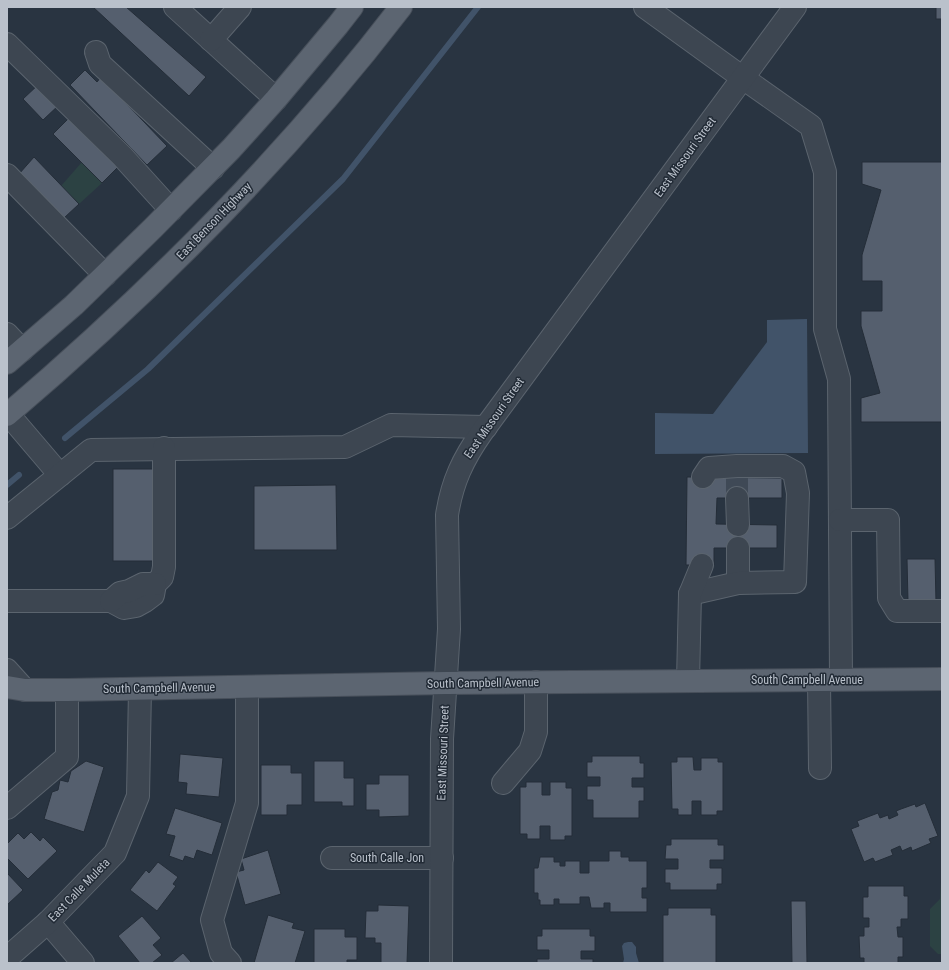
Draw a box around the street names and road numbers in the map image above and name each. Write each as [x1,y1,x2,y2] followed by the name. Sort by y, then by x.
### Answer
[651,114,719,200] street label: East Missouri Street
[174,179,254,263] street label: East Benson Highway
[461,375,527,461] street label: East Missouri Street
[751,673,863,687] street label: South Campbell Avenue
[427,675,539,691] street label: South Campbell Avenue
[103,680,215,696] street label: South Campbell Avenue
[434,705,452,801] street label: East Missouri Street
[350,851,424,865] street label: South Calle Jon
[45,855,113,925] street label: East Calle Muleta

